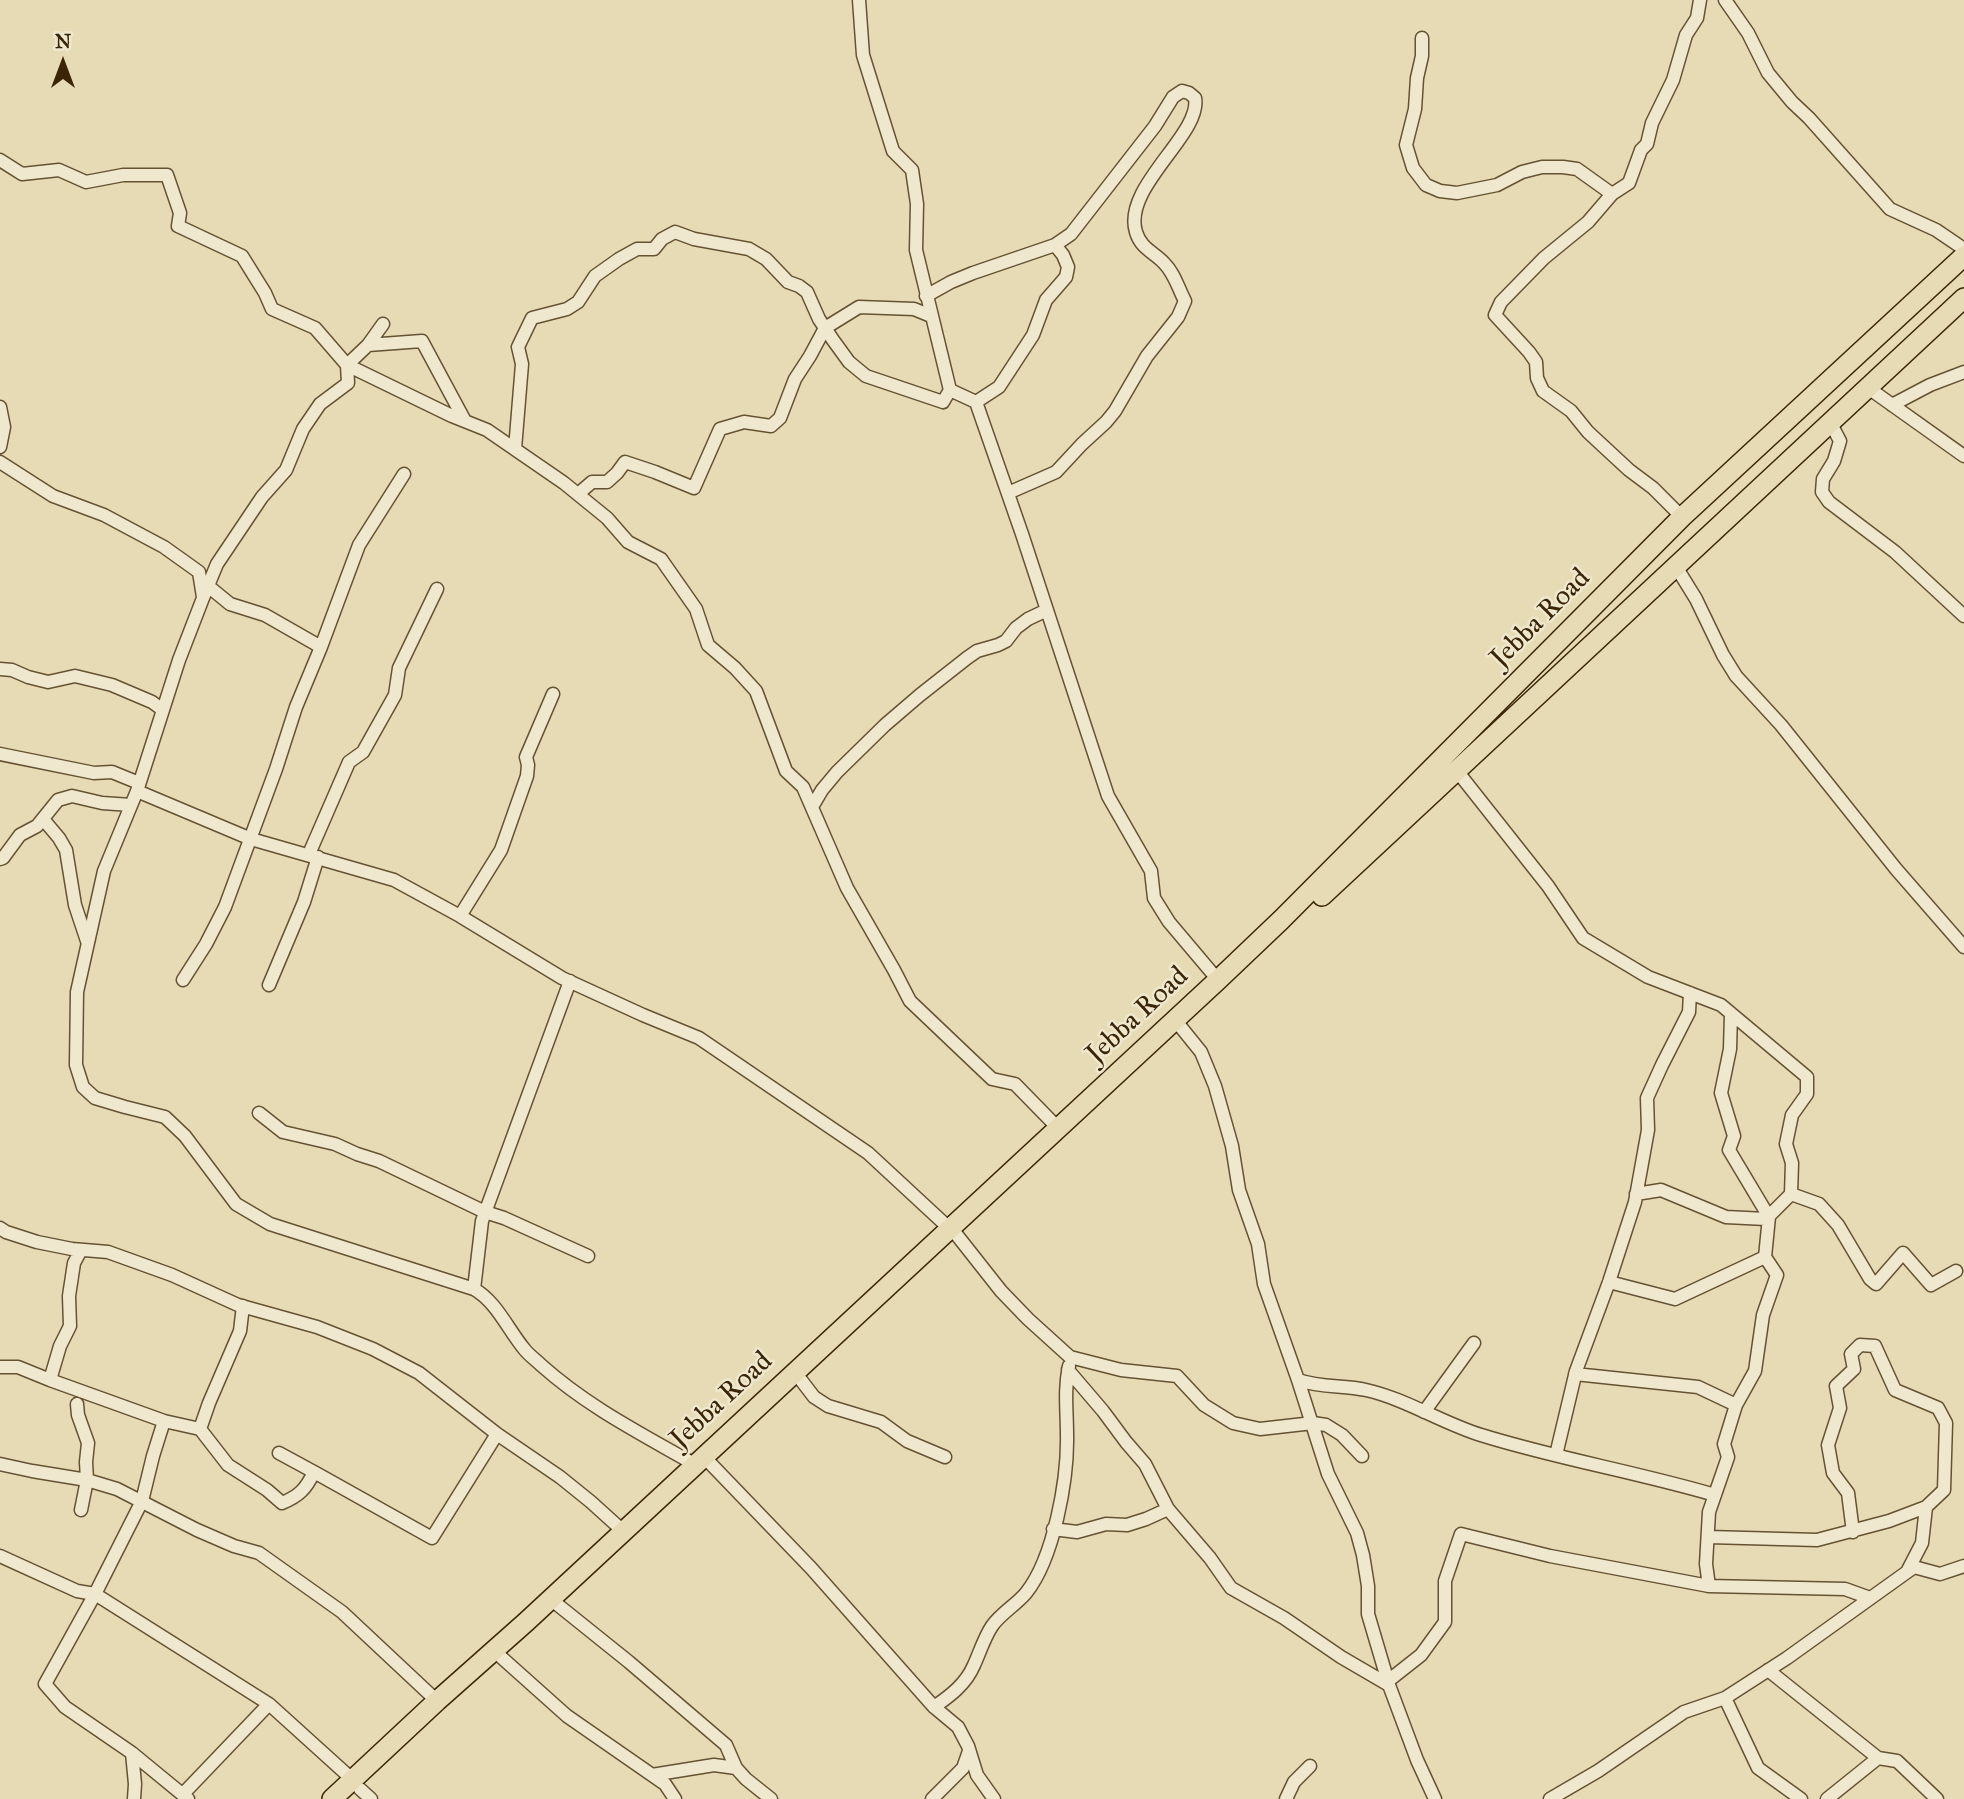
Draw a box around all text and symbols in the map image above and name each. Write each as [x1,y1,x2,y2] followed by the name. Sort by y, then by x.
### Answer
[28,28,98,98] north arrow
[55,30,71,53] text: N
[1484,562,1598,676] street label: Jebba Road
[1080,960,1196,1072] street label: Jebba Road
[664,1345,780,1457] street label: Jebba Road

